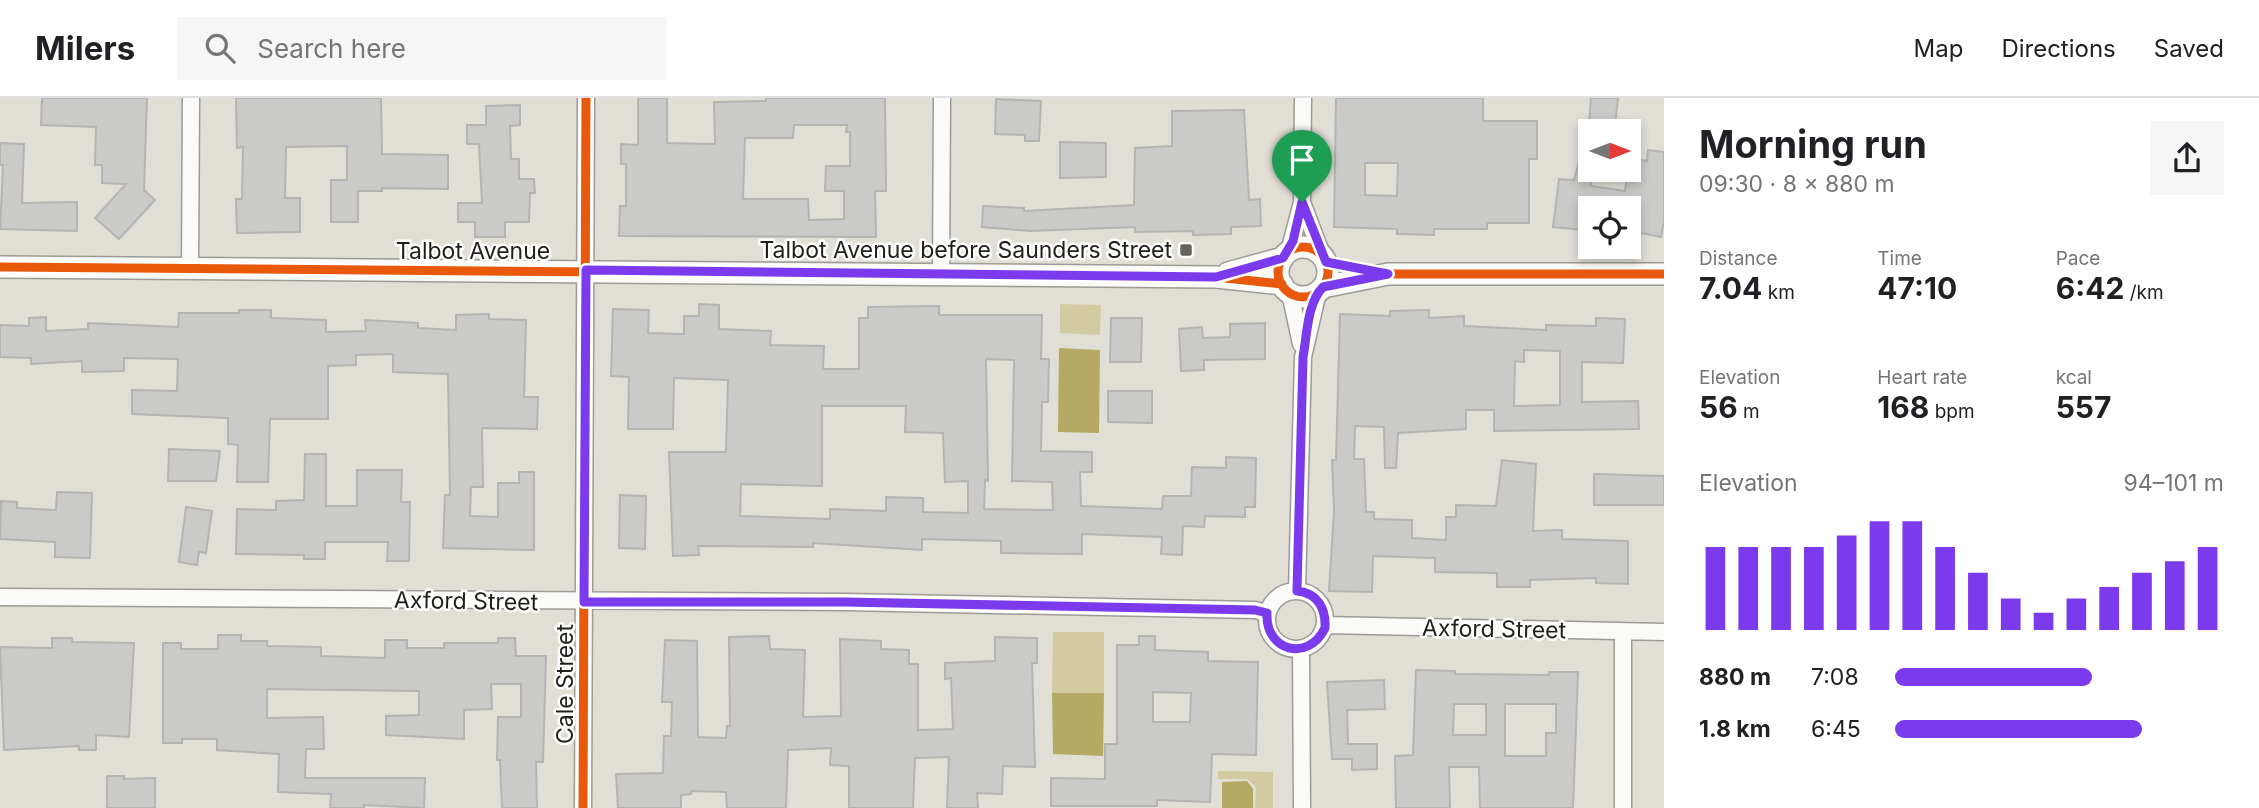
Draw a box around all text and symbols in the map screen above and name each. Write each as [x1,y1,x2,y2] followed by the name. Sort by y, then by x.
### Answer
[177,17,667,80] search box
[35,28,135,68] text: Milers
[201,29,239,67] icon: search
[257,33,406,64] text: Search here
[1914,34,1963,63] text: Map
[2001,34,2116,63] text: Directions
[2154,34,2224,63] text: Saved
[1578,119,1642,182] north arrow
[1578,119,1641,259] map controls
[1699,121,1927,167] text: Morning run
[2150,121,2224,195] button: share
[1272,130,1332,202] pin
[1283,141,1321,179] icon: arrive
[1699,170,1895,198] text: 09:30 · 8 × 880 m
[1578,196,1641,259] button: locate
[759,236,1172,264] place label: Talbot Avenue before Saunders Street
[396,237,550,265] street label: Talbot Avenue
[1178,242,1194,258] marker: Talbot Avenue before Saunders Street
[1699,247,1777,270] text: Distance
[1877,247,1922,270] text: Time
[2056,247,2100,270] text: Pace
[1699,270,1762,306] text: 7.04
[1877,270,1957,306] text: 47:10
[2056,270,2124,306] text: 6:42
[1762,281,1795,304] text: km
[2124,281,2164,304] text: /km
[1699,366,1780,389] text: Elevation
[1877,366,1967,389] text: Heart rate
[2056,366,2092,389] text: kcal
[1699,389,1738,425] text: 56
[1877,389,1929,425] text: 168
[2056,389,2111,425] text: 557
[1738,400,1760,423] text: m
[1929,400,1975,423] text: bpm
[1699,469,1798,497] text: Elevation
[2124,469,2224,497] text: 94–101 m
[394,586,539,616] street label: Axford Street
[1422,614,1567,644] street label: Axford Street
[551,623,579,744] street label: Cale Street
[1699,663,1771,691] text: 880 m
[1811,663,1859,691] text: 7:08
[1699,715,1771,743] text: 1.8 km
[1811,715,1861,743] text: 6:45

